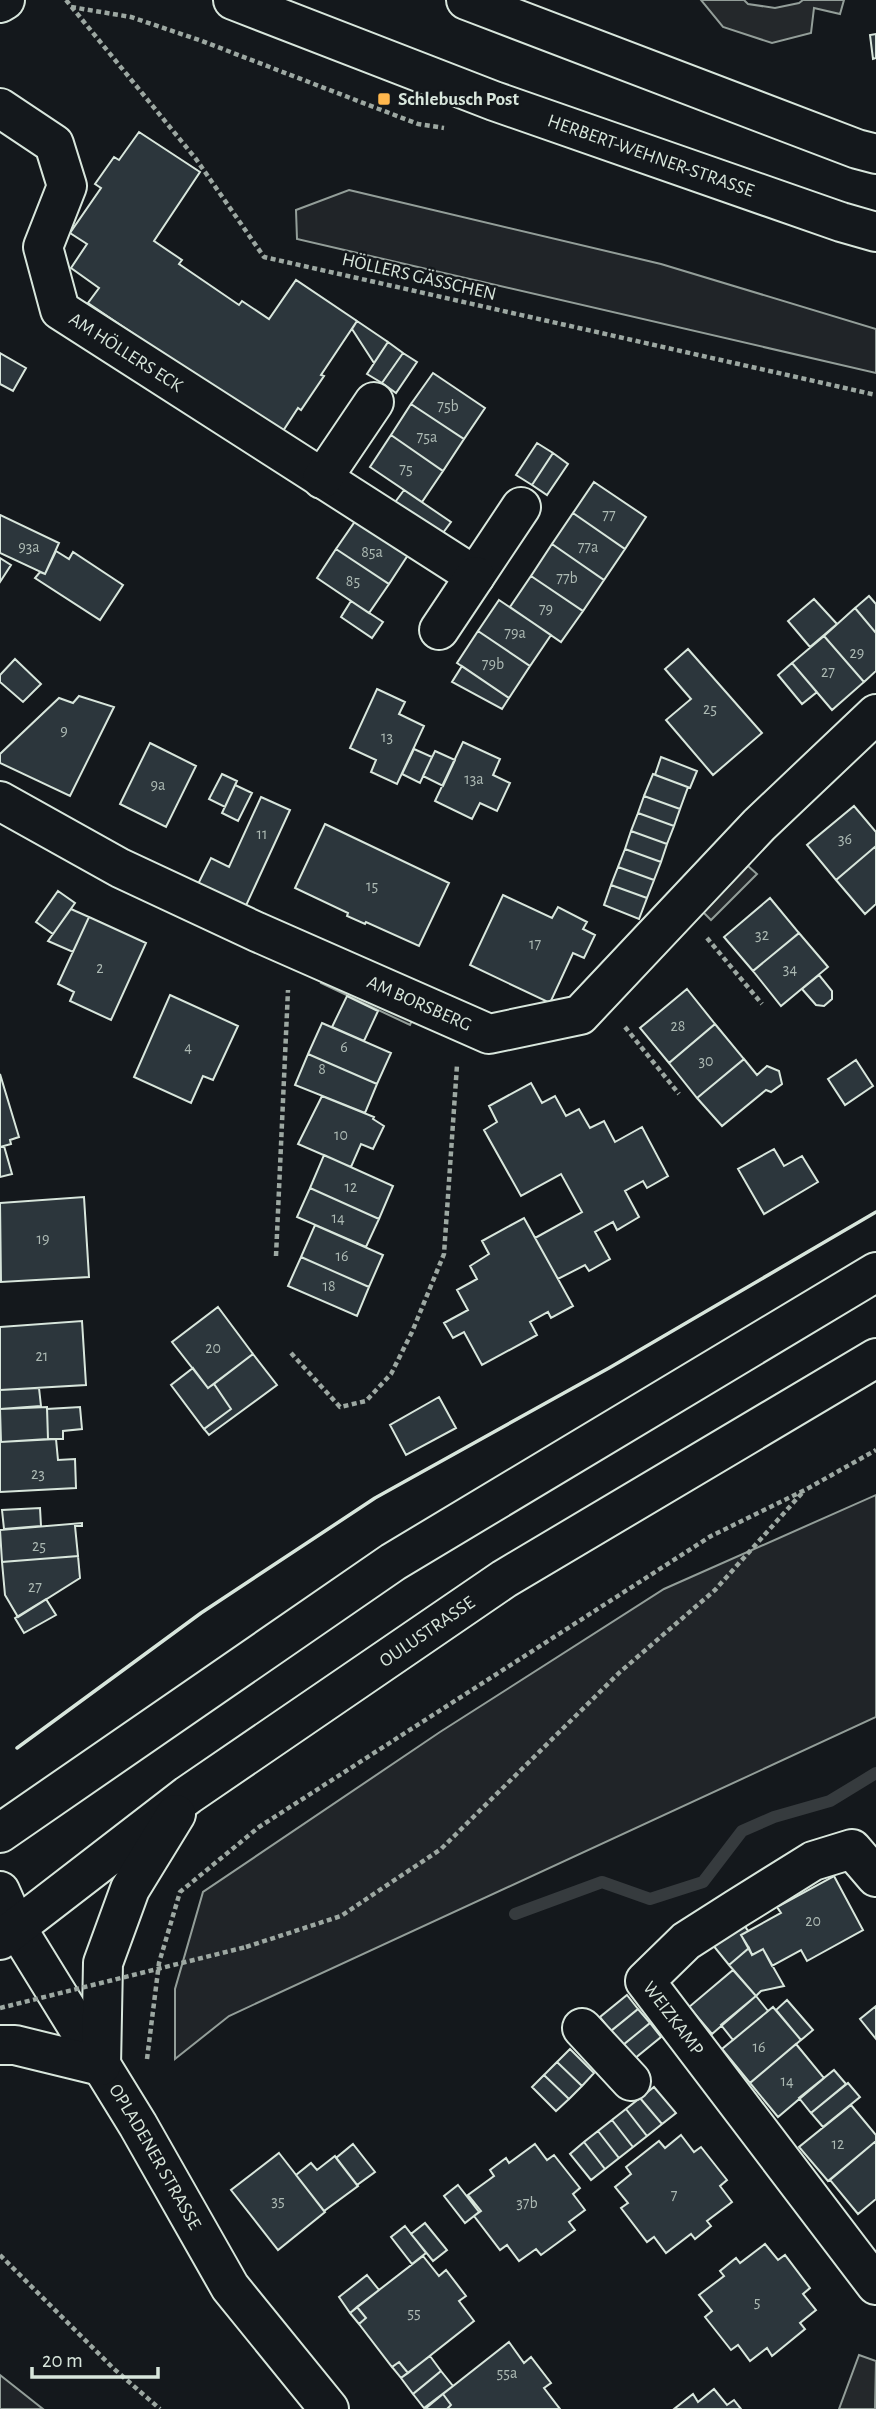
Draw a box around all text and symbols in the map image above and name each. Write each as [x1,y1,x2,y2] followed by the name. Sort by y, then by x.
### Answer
[398,90,519,109] place label: Schlebusch Post
[376,91,392,107] marker: Schlebusch Post
[545,111,757,200] street label: HERBERT-WEHNER-STRASSE
[340,249,498,304] street label: HÖLLERS GÄSSCHEN
[66,309,187,396] street label: AM HÖLLERS ECK
[437,398,459,414] house number: 75b
[417,429,437,445] house number: 75a
[399,461,413,477] house number: 75
[602,507,616,523] house number: 77
[18,539,40,555] house number: 93a
[578,539,598,555] house number: 77a
[361,544,383,560] house number: 85a
[556,570,578,586] house number: 77b
[346,573,360,589] house number: 85
[539,601,553,617] house number: 79
[504,625,526,641] house number: 79a
[850,645,864,661] house number: 29
[482,656,504,672] house number: 79b
[821,664,835,680] house number: 27
[703,701,717,717] house number: 25
[60,723,68,739] house number: 9
[381,729,393,745] house number: 13
[464,771,484,787] house number: 13a
[151,777,165,793] house number: 9a
[256,826,268,842] house number: 11
[838,831,852,847] house number: 36
[366,878,378,894] house number: 15
[755,927,769,943] house number: 32
[529,936,541,952] house number: 17
[96,960,104,976] house number: 2
[783,961,797,977] house number: 34
[364,972,474,1035] street label: AM BORSBERG
[671,1018,685,1034] house number: 28
[184,1039,192,1055] house number: 4
[340,1039,348,1055] house number: 6
[698,1053,714,1069] house number: 30
[318,1061,326,1077] house number: 8
[334,1127,348,1143] house number: 10
[345,1179,357,1195] house number: 12
[331,1210,345,1226] house number: 14
[36,1231,50,1247] house number: 19
[335,1248,349,1264] house number: 16
[322,1278,336,1294] house number: 18
[205,1340,221,1356] house number: 20
[36,1348,48,1364] house number: 21
[31,1466,45,1482] house number: 23
[32,1538,46,1554] house number: 25
[28,1579,42,1595] house number: 27
[376,1593,478,1671] street label: OULUSTRASSE
[805,1913,821,1929] house number: 20
[639,1978,708,2059] street label: WEIZKAMP
[752,2039,766,2055] house number: 16
[780,2073,794,2089] house number: 14
[106,2081,205,2233] street label: OPLADENER STRASSE
[832,2136,844,2152] house number: 12
[671,2187,678,2203] house number: 7
[271,2193,285,2209] house number: 35
[516,2195,538,2211] house number: 37b
[754,2294,760,2310] house number: 5
[407,2305,421,2321] house number: 55
[32,2336,158,2380] scale bar
[42,2350,83,2371] text: 20 m
[497,2365,517,2381] house number: 55a

